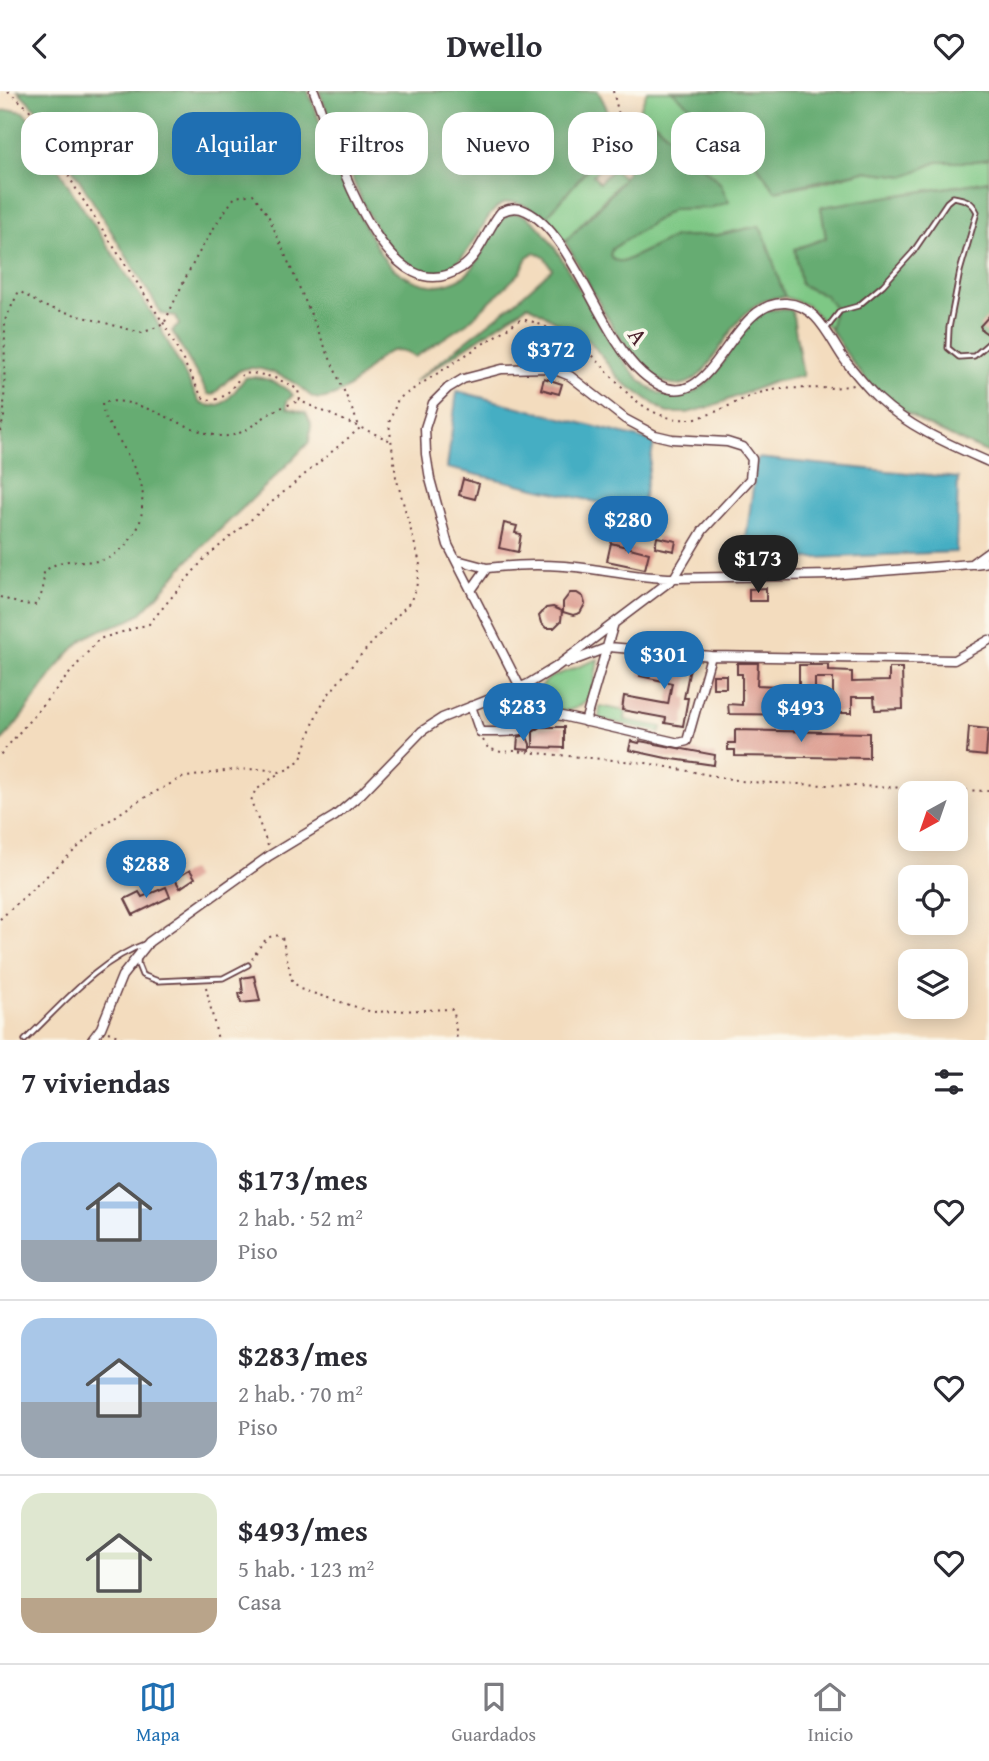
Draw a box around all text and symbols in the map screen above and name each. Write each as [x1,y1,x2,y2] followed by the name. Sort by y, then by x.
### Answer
[447,22,542,69] text: Dwello
[21,27,59,65] icon: back
[930,27,968,65] icon: heart
[21,112,158,175] chip: Comprar
[172,112,301,175] chip: Alquilar
[315,112,428,175] chip: Filtros
[442,112,554,175] chip: Nuevo
[568,112,657,175] chip: Piso
[671,112,765,175] chip: Casa
[619,320,657,352] street label: A
[510,327,592,386] pin: $372
[527,332,575,365] text: $372
[587,497,669,556] pin: $280
[604,502,652,535] text: $280
[717,535,799,595] pin: $173
[734,541,782,574] text: $173
[623,631,705,691] pin: $301
[640,637,688,670] text: $301
[482,683,564,743] pin: $283
[760,685,842,744] pin: $493
[499,689,547,722] text: $283
[777,690,825,723] text: $493
[898,781,968,851] north arrow
[898,781,968,1019] map controls
[105,841,187,900] pin: $288
[122,846,170,879] text: $288
[898,865,968,935] button: locate
[898,949,968,1019] button: layers
[21,1060,170,1104] text: 7 viviendas
[930,1063,968,1101] icon: filters
[238,1157,368,1201] text: $173/mes
[77,1170,161,1254] icon: home
[930,1193,968,1231] icon: heart
[238,1201,363,1234] text: 2 hab. · 52 m²
[238,1234,278,1267] text: Piso
[238,1333,368,1377] text: $283/mes
[77,1346,161,1430] icon: home
[930,1369,968,1407] icon: heart
[238,1377,363,1410] text: 2 hab. · 70 m²
[238,1410,278,1443] text: Piso
[238,1508,368,1552] text: $493/mes
[77,1521,161,1605] icon: home
[930,1544,968,1582] icon: heart
[238,1552,374,1585] text: 5 hab. · 123 m²
[238,1585,281,1618] text: Casa
[136,1678,180,1748] tab: Mapa
[451,1678,536,1748] tab: Guardados
[808,1678,853,1748] tab: Inicio

